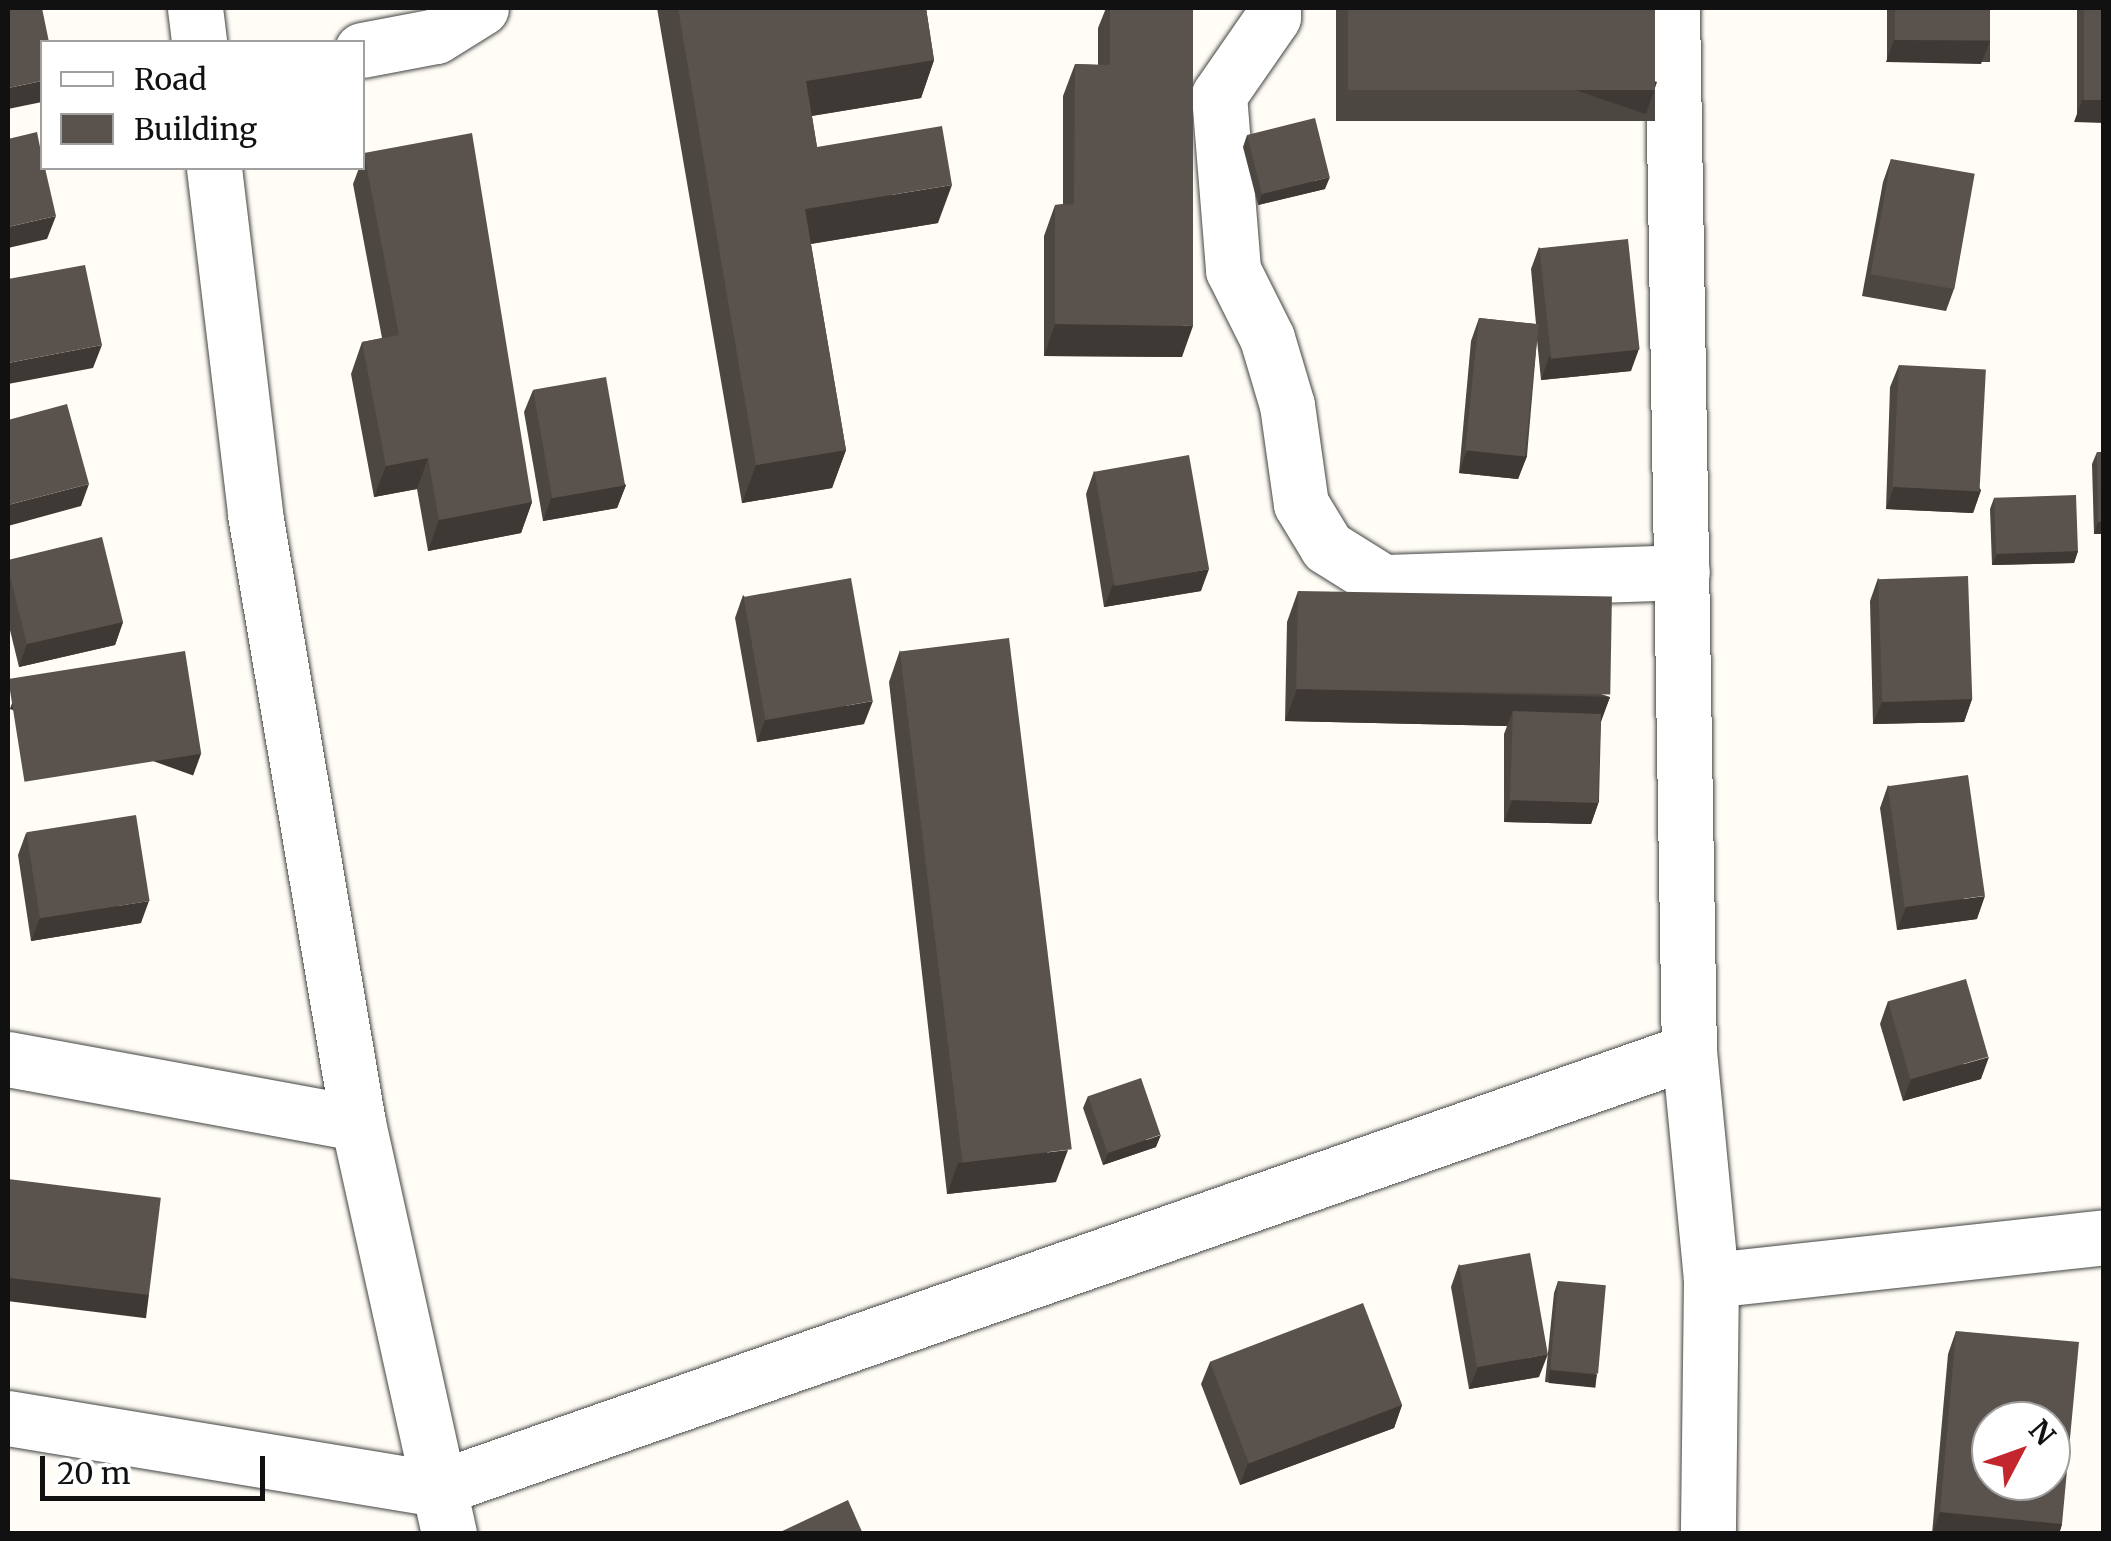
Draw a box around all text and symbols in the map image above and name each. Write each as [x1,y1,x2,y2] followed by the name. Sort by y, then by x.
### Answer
[40,40,365,170] legend
[134,60,207,98] text: Road
[134,110,257,148] text: Building
[1971,1401,2071,1501] north arrow
[2021,1412,2063,1453] text: N
[45,1436,270,1498] scale bar
[57,1454,130,1492] text: 20 m

